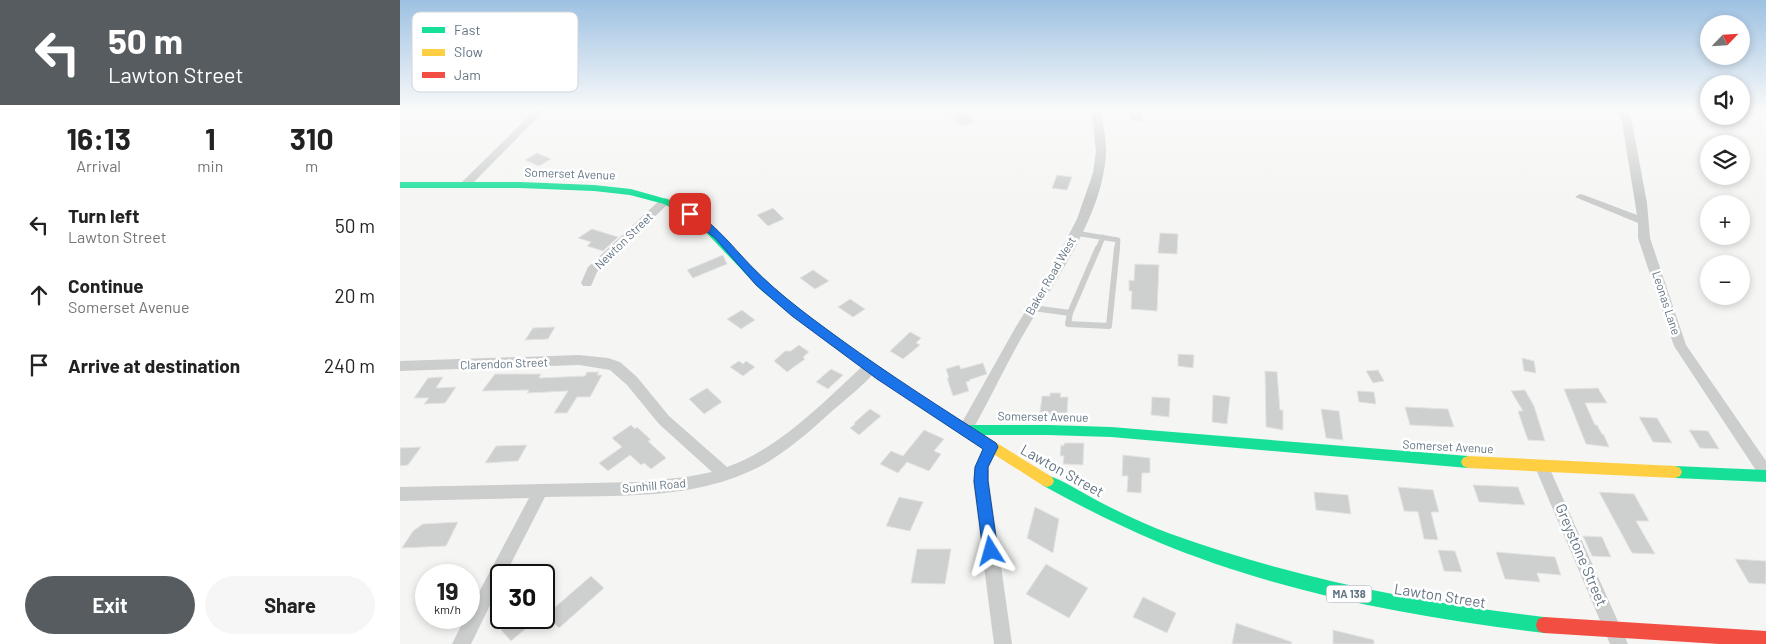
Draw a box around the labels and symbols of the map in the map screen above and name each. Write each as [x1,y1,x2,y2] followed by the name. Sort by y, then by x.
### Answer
[412,12,578,92] legend
[1700,15,1750,65] north arrow
[454,21,480,38] text: Fast
[454,43,483,60] text: Slow
[454,66,481,83] text: Jam
[524,164,616,182] street label: Somerset Avenue
[669,193,711,235] pin
[591,209,655,271] street label: Newton Street
[1022,234,1078,317] street label: Baker Road West
[1650,269,1684,336] street label: Leonas Lane
[460,354,548,372] street label: Clarendon Street
[997,408,1089,424] street label: Somerset Avenue
[1402,437,1494,455] street label: Somerset Avenue
[1018,440,1107,500] street label: Lawton Street
[621,475,686,495] street label: Sunhill Road
[1552,501,1612,608] street label: Greystone Street
[964,524,1016,576] position arrow
[490,564,555,629] speed limit sign: 30
[1393,579,1487,611] street label: Lawton Street
[1326,586,1372,602] road number: MA 138

